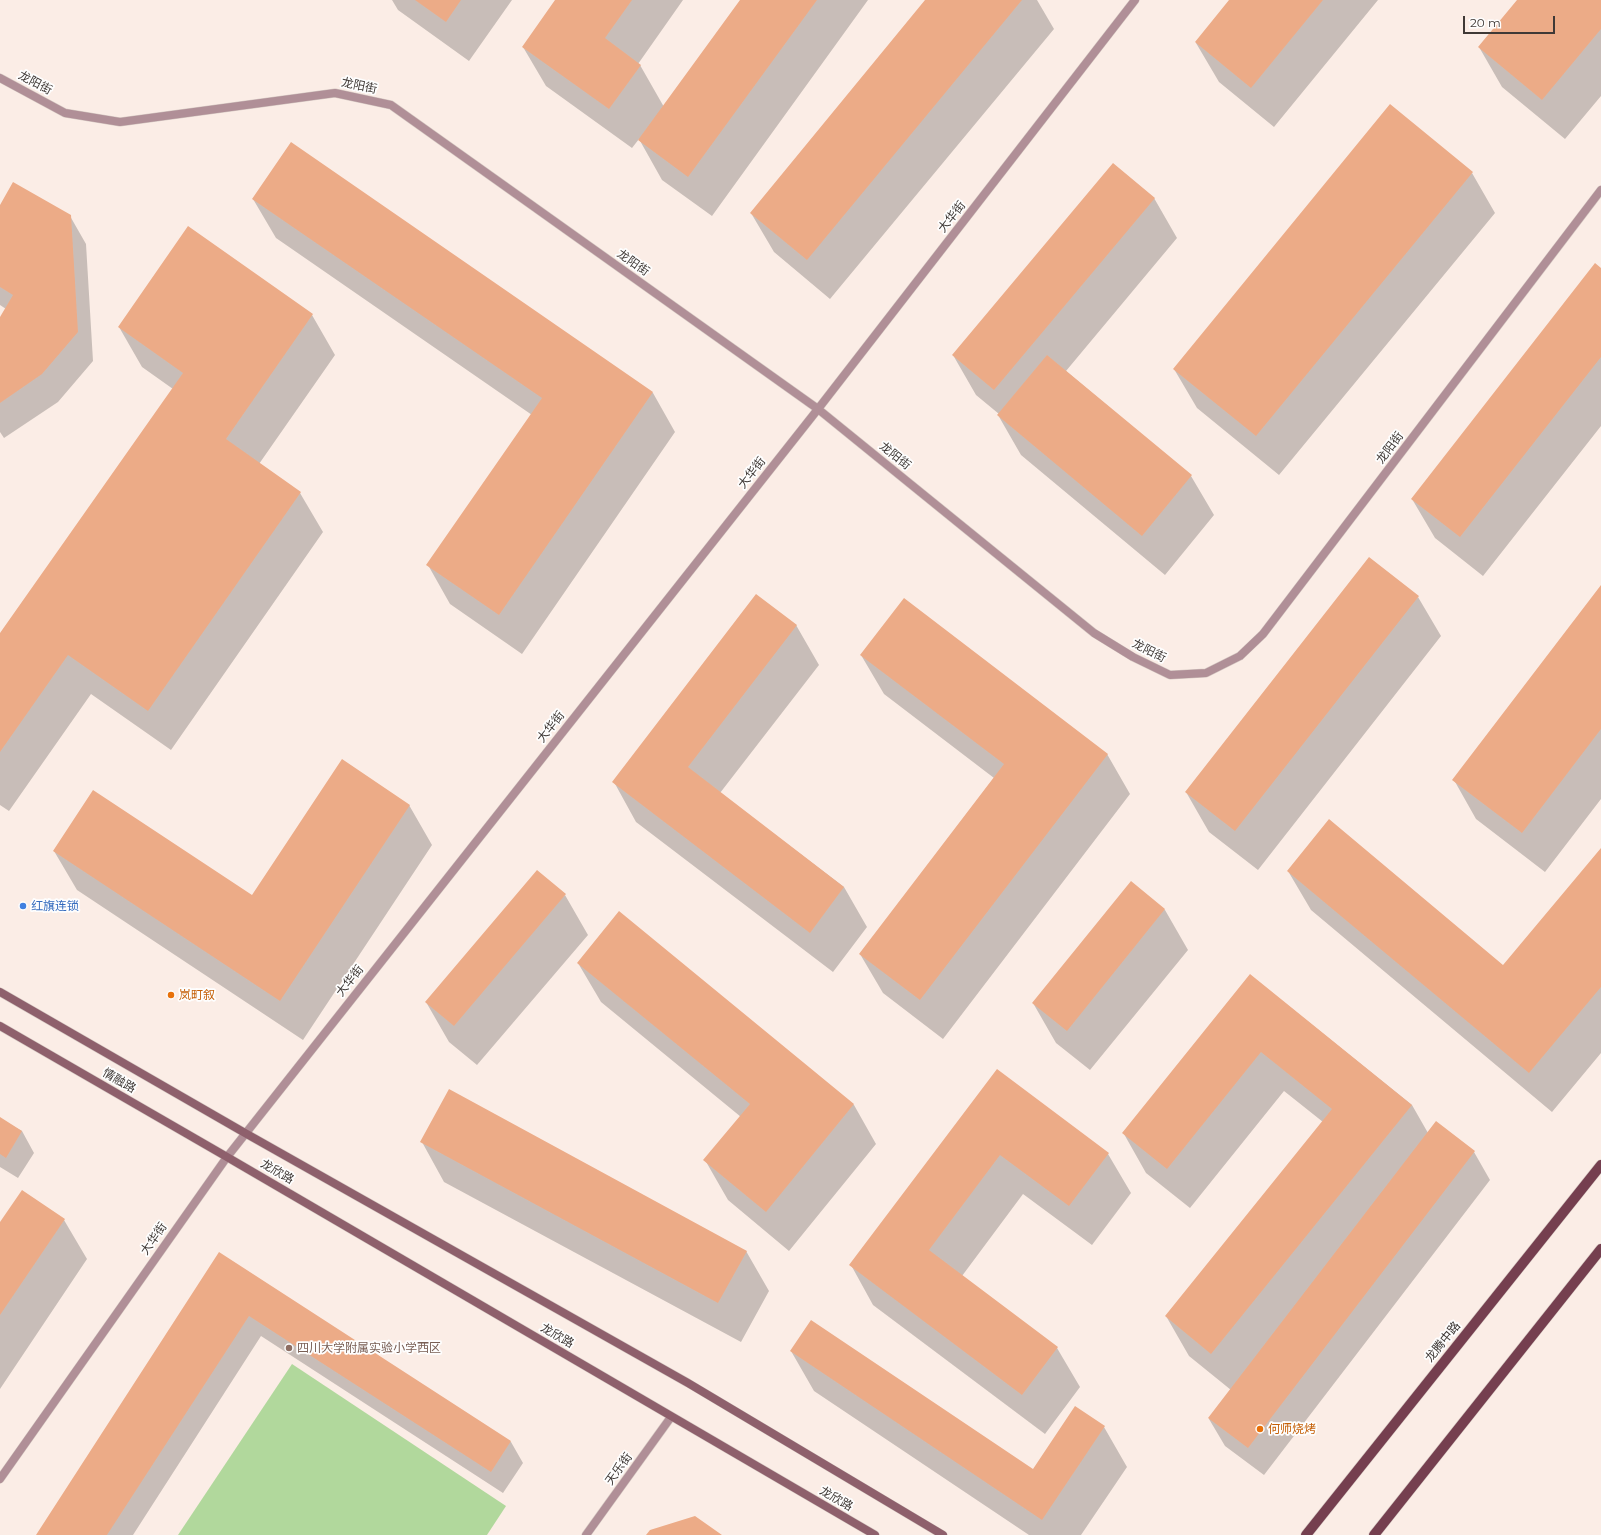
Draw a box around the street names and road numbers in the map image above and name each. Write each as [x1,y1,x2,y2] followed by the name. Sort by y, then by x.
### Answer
[16,68,54,98] street label: 龙阳街
[340,75,378,97] street label: 龙阳街
[935,198,969,236] street label: 大华街
[614,247,652,279] street label: 龙阳街
[1373,429,1407,467] street label: 龙阳街
[876,439,914,473] street label: 龙阳街
[735,454,769,492] street label: 大华街
[1130,636,1168,666] street label: 龙阳街
[534,708,568,746] street label: 大华街
[333,962,367,1000] street label: 大华街
[100,1066,138,1096] street label: 情融路
[258,1157,296,1187] street label: 龙欣路
[138,1220,170,1258] street label: 大华街
[1422,1319,1464,1365] street label: 龙腾中路
[538,1321,576,1351] street label: 龙欣路
[603,1450,635,1488] street label: 天乐街
[817,1484,855,1514] street label: 龙欣路

